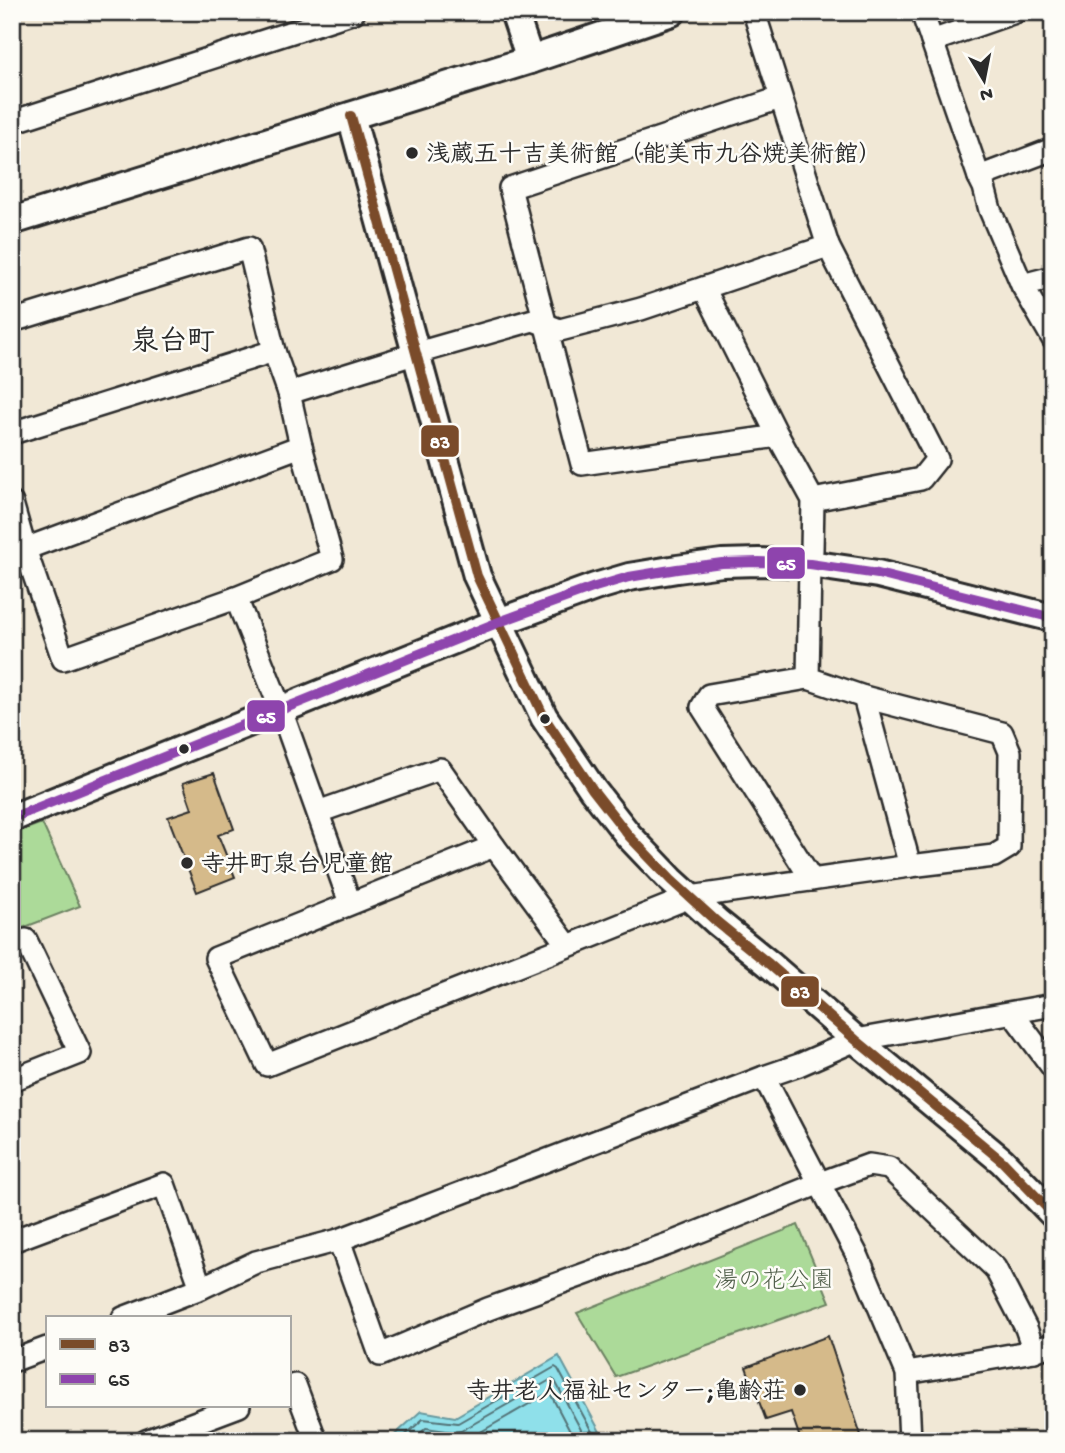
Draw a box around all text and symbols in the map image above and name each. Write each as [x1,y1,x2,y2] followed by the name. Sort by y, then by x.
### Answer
[950,46,1020,116] north arrow
[978,81,994,106] text: N
[426,141,882,171] place label: 浅蔵五十吉美術館（能美市九谷焼美術館）
[404,145,420,161] marker: 浅蔵五十吉美術館（能美市九谷焼美術館）
[131,325,215,360] district label: 泉台町
[420,424,460,458] line badge: 83
[430,433,450,456] text: 83
[766,546,806,580] line badge: 65
[776,555,796,578] text: 65
[246,699,286,733] line badge: 65
[256,708,276,731] text: 65
[538,712,552,726] unlabelled marker
[177,742,191,756] unlabelled marker
[201,851,393,881] place label: 寺井町泉台児童館
[179,855,195,871] marker: 寺井町泉台児童館
[780,975,820,1008] line badge: 83
[790,983,810,1006] text: 83
[714,1268,834,1297] park label: 湯の花公園
[46,1316,290,1408] legend
[108,1336,130,1361] text: 83
[108,1370,130,1395] text: 65
[466,1378,786,1408] place label: 寺井老人福祉センター;亀齢荘
[792,1382,808,1398] marker: 寺井老人福祉センター;亀齢荘

